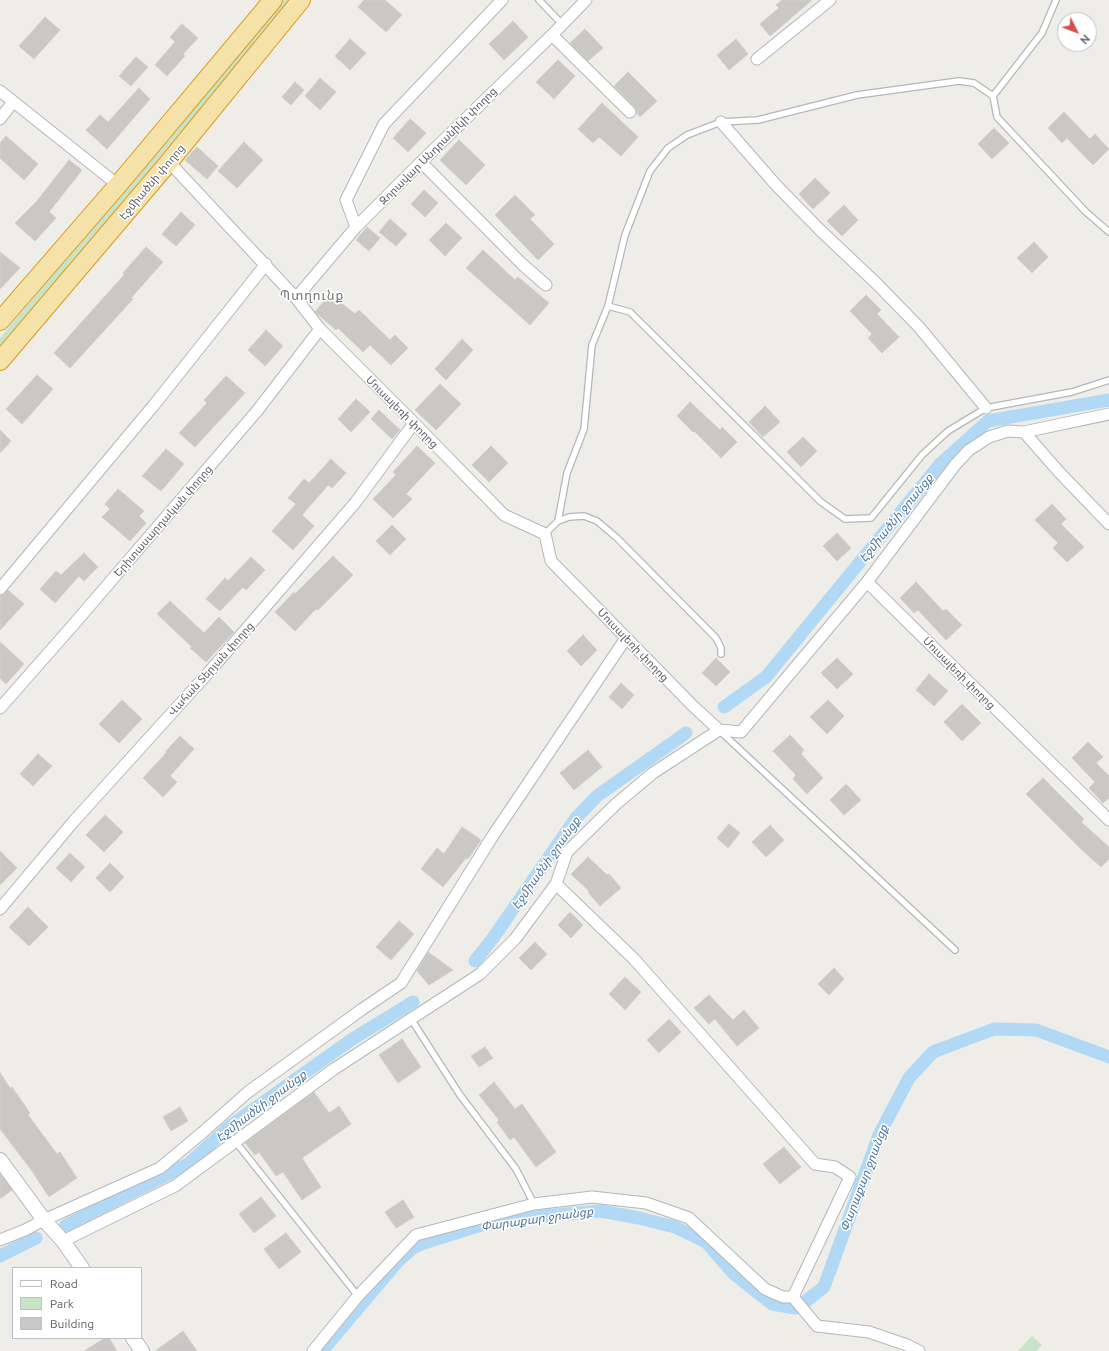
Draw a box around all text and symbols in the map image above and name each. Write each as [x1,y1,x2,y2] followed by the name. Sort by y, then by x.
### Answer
[1057,12,1097,52] north arrow
[1078,32,1092,46] text: N
[376,84,500,208] street label: Զորավար Անդրանիկի փողոց
[117,142,187,222] street label: Էջմիածնի փողոց
[280,288,344,304] district label: Պտղունք
[363,373,441,451] street label: Մուսալեռի փողոց
[111,462,215,580] street label: Երիտասարդական փողոց
[856,471,936,565] water label: Էջմիածնի ջրանցք
[595,606,671,684] street label: Մուսալեռի փողոց
[165,619,257,719] street label: Վահան Տերյան փողոց
[920,634,998,712] street label: Մուսալեռի փողոց
[509,814,583,912] water label: Էջմիածնի ջրանցք
[213,1067,309,1145] water label: Էջմիածնի ջրանցք
[837,1123,891,1233] water label: Փարաքար ջրանցք
[480,1204,594,1234] water label: Փարաքար ջրանցք
[12,1267,142,1339] legend
[50,1277,78,1290] text: Road
[50,1297,74,1310] text: Park
[50,1317,94,1330] text: Building

